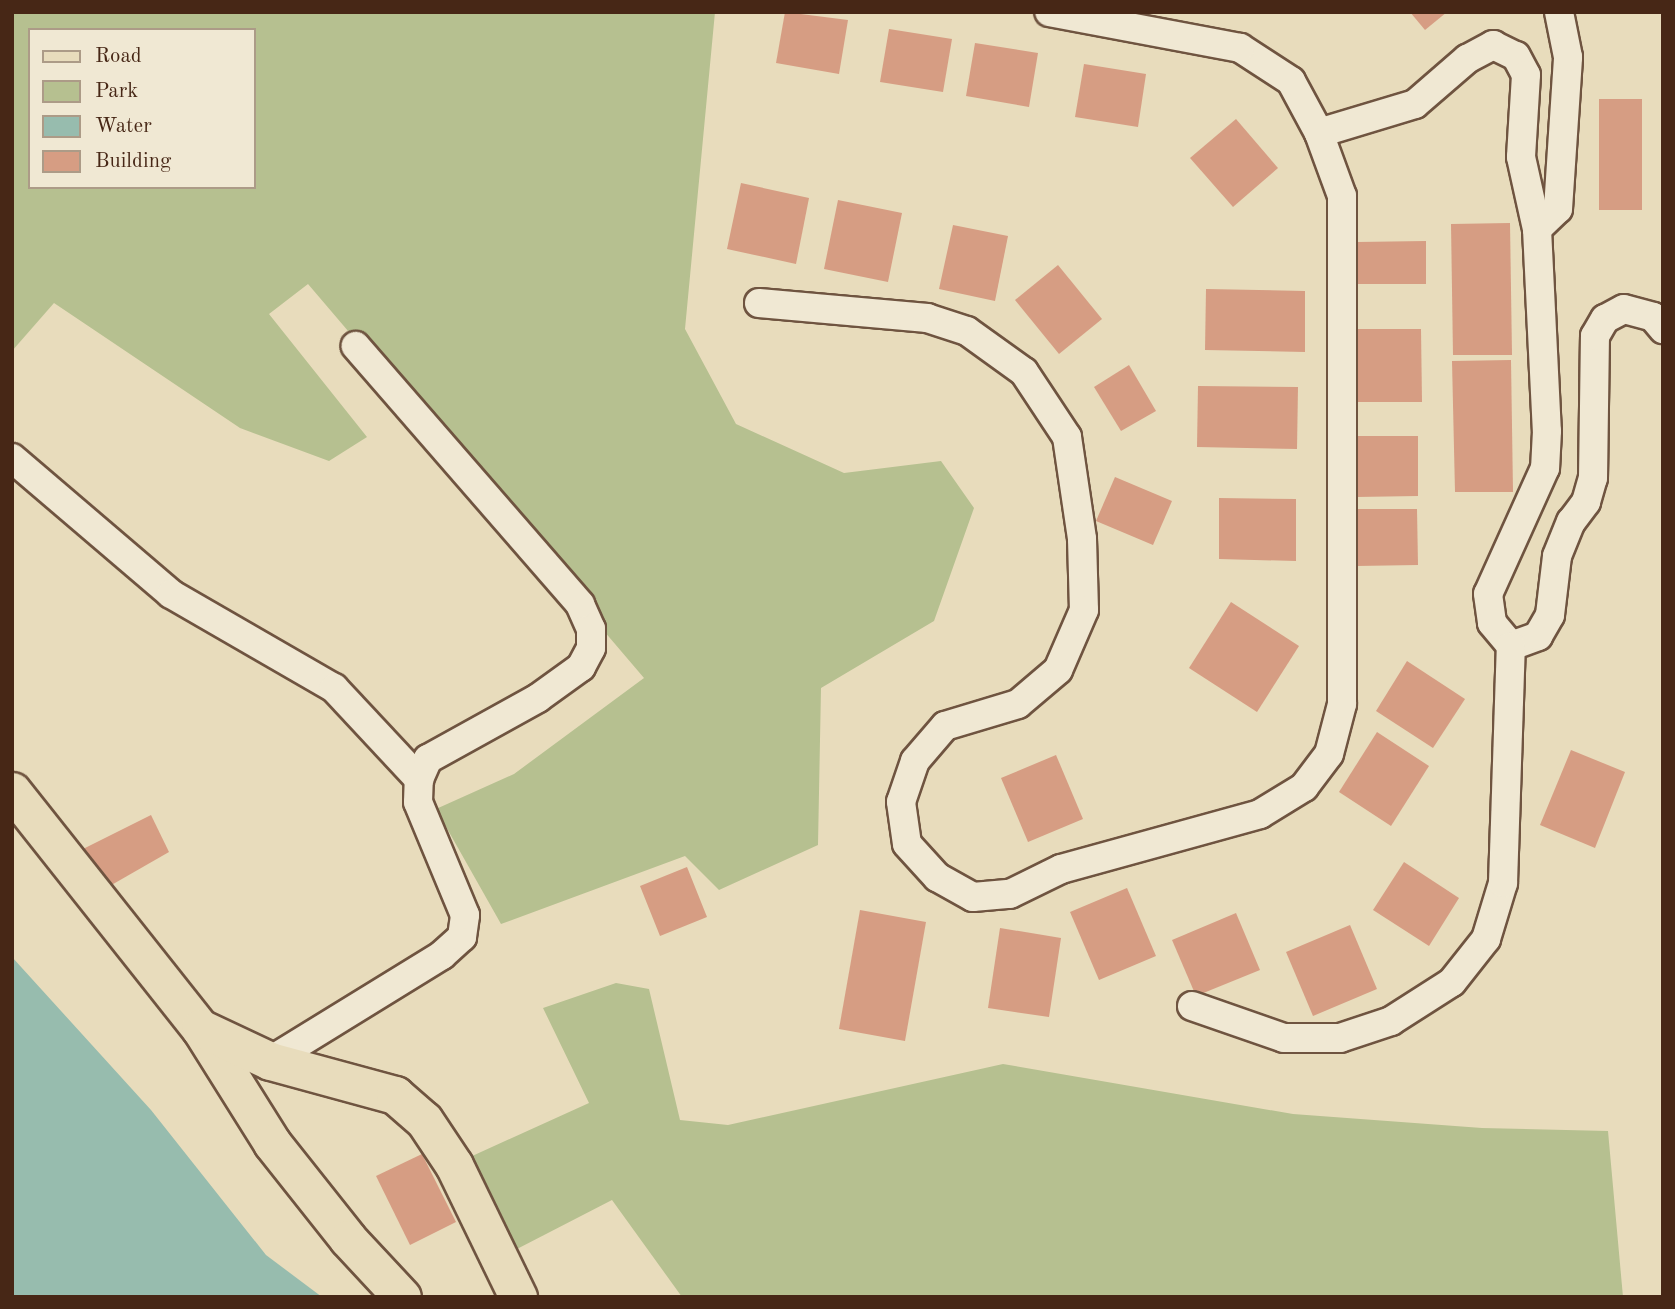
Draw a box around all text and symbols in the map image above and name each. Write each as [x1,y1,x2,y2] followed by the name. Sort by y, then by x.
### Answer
[28,28,256,189] legend
[95,46,142,67] text: Road
[95,81,138,102] text: Park
[95,116,152,137] text: Water
[95,151,171,172] text: Building

